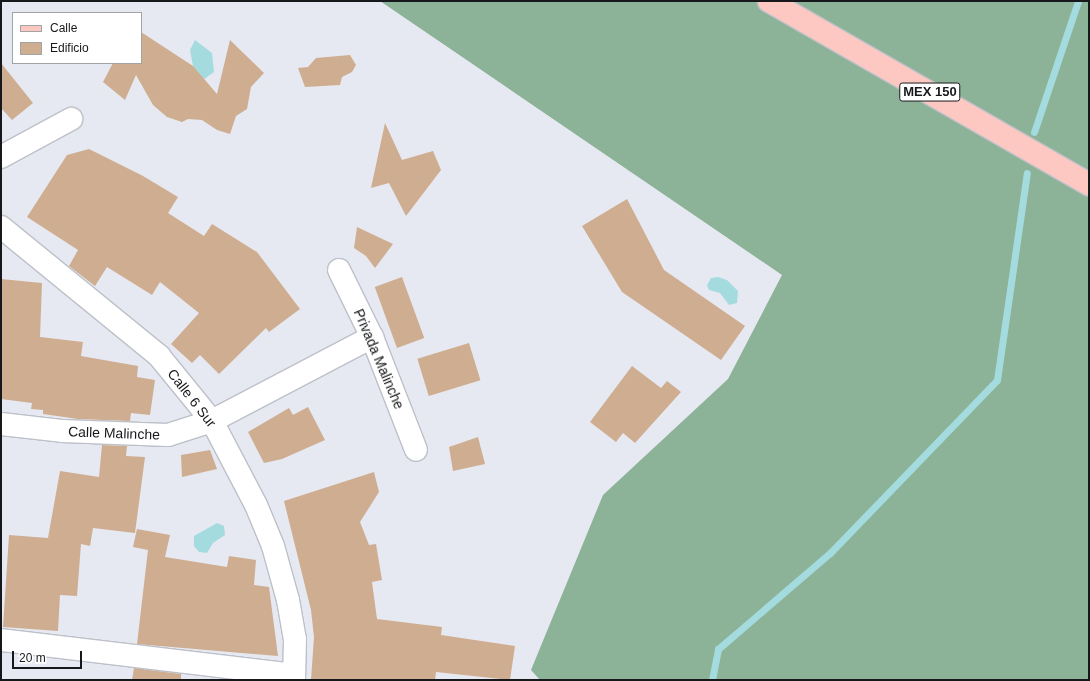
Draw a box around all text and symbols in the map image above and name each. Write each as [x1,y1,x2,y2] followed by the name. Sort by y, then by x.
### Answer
[12,12,142,64] legend
[50,21,77,35] text: Calle
[50,41,89,55] text: Edificio
[899,81,961,103] road number: MEX 150
[350,306,408,412] street label: Privada Malinche
[164,366,220,430] street label: Calle 6 Sur
[68,423,160,443] street label: Calle Malinche
[14,643,84,669] scale bar
[19,651,46,665] text: 20 m

